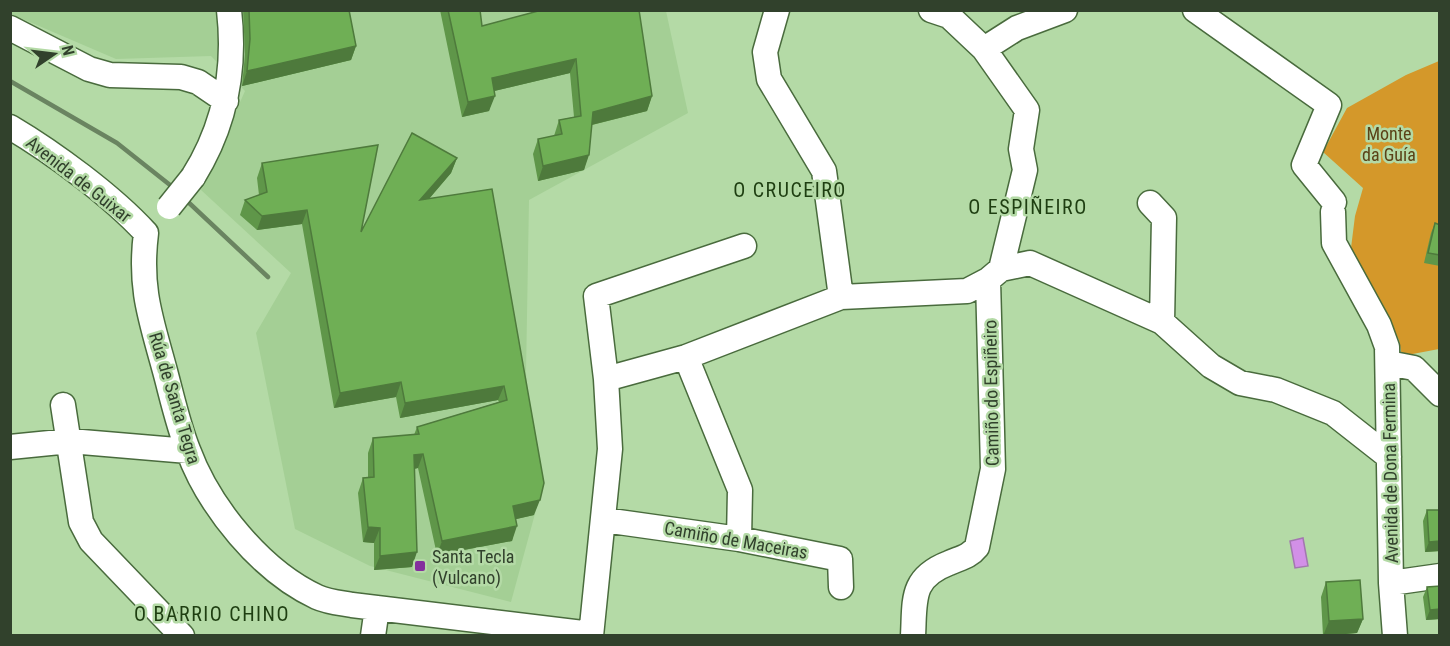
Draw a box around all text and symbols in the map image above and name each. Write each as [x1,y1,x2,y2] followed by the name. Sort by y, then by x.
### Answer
[24,24,84,84] north arrow
[58,43,78,58] text: N
[1362,123,1416,165] park label: Monte da Guía
[22,131,136,227] street label: Avenida de Guixar
[733,178,847,202] district label: O CRUCEIRO
[968,195,1088,219] district label: O ESPIÑEIRO
[979,320,1003,466] street label: Camiño do Espiñeiro
[145,330,205,466] street label: Rúa de Santa Tegra
[1378,383,1402,563] street label: Avenida de Dona Fermina
[663,517,809,563] street label: Camiño de Maceiras
[432,546,514,589] place label: Santa Tecla (Vulcano)
[413,559,427,573] marker: Santa Tecla (Vulcano)
[134,602,290,626] district label: O BARRIO CHINO

